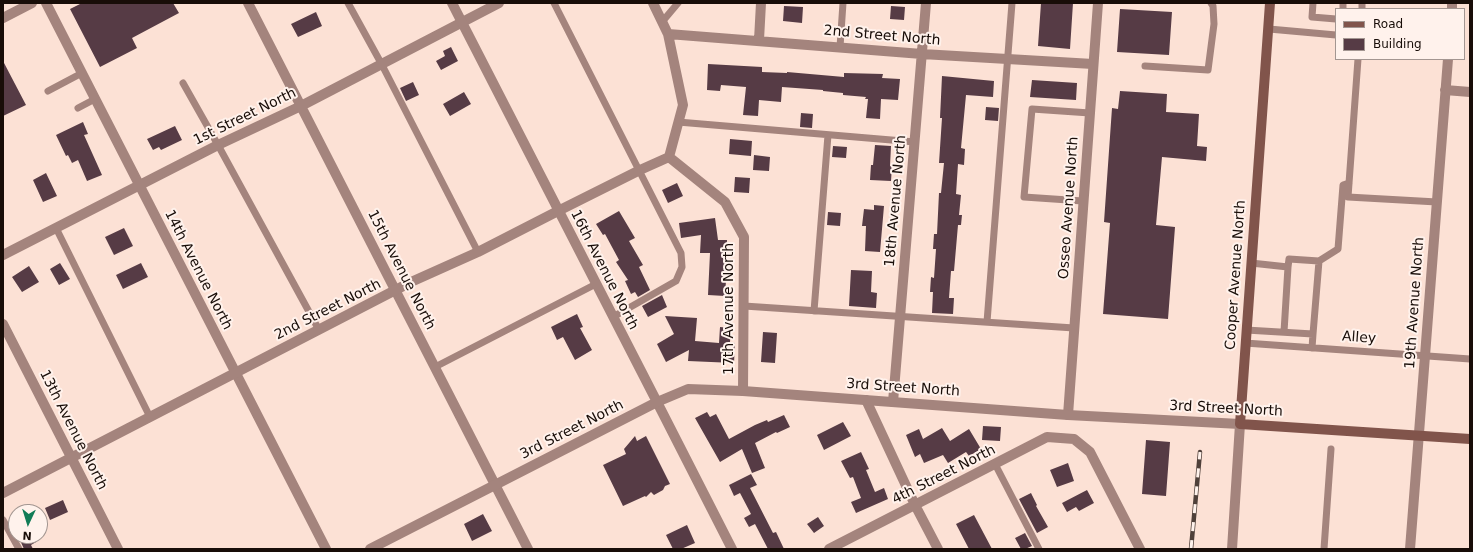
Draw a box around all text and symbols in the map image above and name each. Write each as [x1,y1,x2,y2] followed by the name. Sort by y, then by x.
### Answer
[1335,8,1465,60] legend
[1373,17,1403,31] text: Road
[823,23,941,49] street label: 2nd Street North
[1373,37,1422,51] text: Building
[191,85,299,149] street label: 1st Street North
[882,134,910,268] street label: 18th Avenue North
[1056,136,1082,280] street label: Osseo Avenue North
[1222,199,1250,351] street label: Cooper Avenue North
[160,207,236,333] street label: 14th Avenue North
[363,207,439,333] street label: 15th Avenue North
[566,207,642,333] street label: 16th Avenue North
[1402,236,1428,370] street label: 19th Avenue North
[721,243,737,375] street label: 17th Avenue North
[272,276,384,344] street label: 2nd Street North
[1341,328,1377,348] street label: Alley
[35,367,111,493] street label: 13th Avenue North
[846,376,960,400] street label: 3rd Street North
[517,397,627,463] street label: 3rd Street North
[1169,398,1283,420] street label: 3rd Street North
[889,442,999,508] street label: 4th Street North
[8,504,48,544] north arrow
[22,529,32,542] text: N

